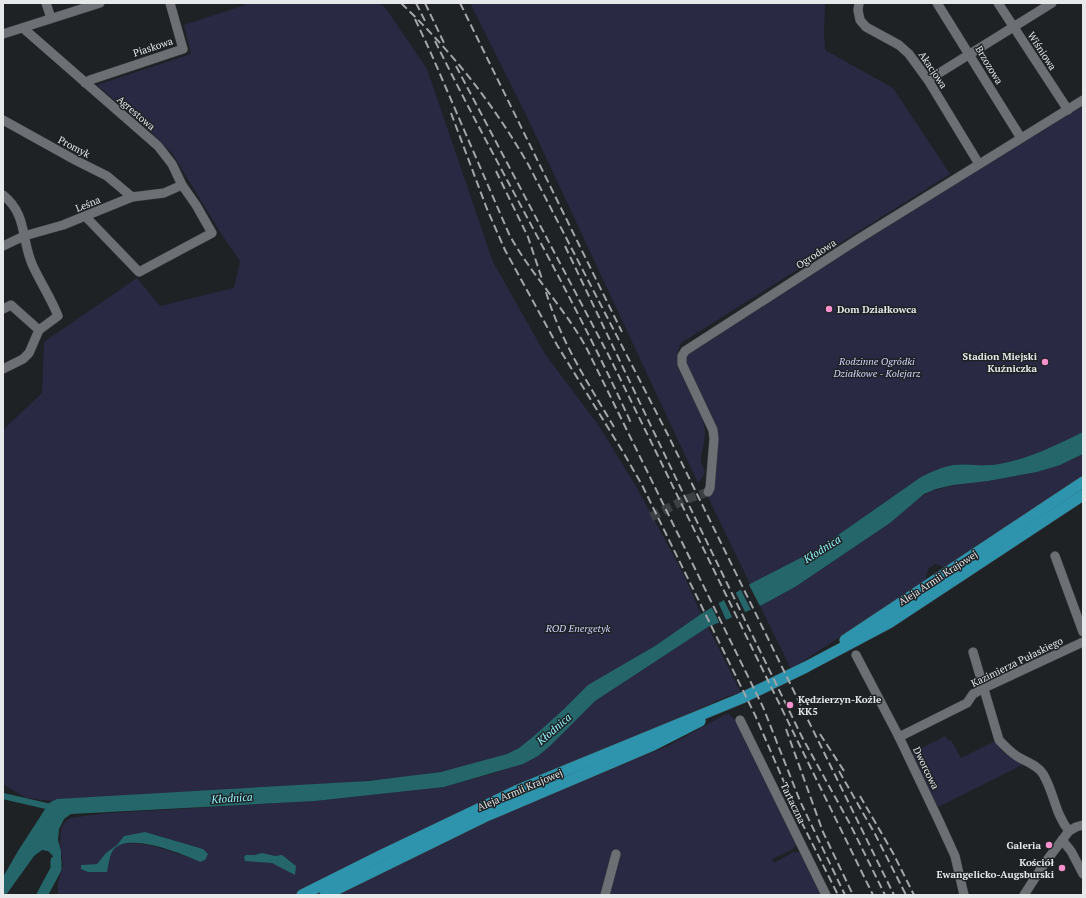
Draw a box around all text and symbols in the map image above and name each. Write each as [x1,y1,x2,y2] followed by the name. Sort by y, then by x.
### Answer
[1025,29,1059,73] street label: Wiśniowa
[131,34,175,60] street label: Piaskowa
[972,43,1006,87] street label: Brzozowa
[916,49,950,91] street label: Akacjowa
[114,93,158,133] street label: Agrestowa
[56,133,93,161] street label: Promyk
[74,193,102,215] street label: Leśna
[793,236,839,272] street label: Ogrodowa
[837,303,917,316] place label: Dom Działkowca
[824,304,834,314] marker: Dom Działkowca
[963,350,1038,375] place label: Stadion Miejski Kuźniczka
[833,355,921,380] park label: Rodzinne Ogródki Działkowe - Kolejarz
[1040,357,1050,367] marker: Stadion Miejski Kuźniczka
[800,532,843,566] water label: Kłodnica
[896,548,980,608] street label: Aleja Armii Krajowej
[545,622,610,635] park label: ROD Energetyk
[969,634,1065,690] street label: Kazimierza Pułaskiego
[798,693,882,718] place label: Kędzierzyn-Koźle KK5
[785,700,795,710] marker: Kędzierzyn-Koźle KK5
[533,710,574,749] water label: Kłodnica
[910,745,942,791] street label: Dworcowa
[475,766,565,814] street label: Aleja Armii Krajowej
[778,780,808,826] street label: Tartaczna
[210,790,253,806] water label: Kłodnica
[1006,839,1041,852] place label: Galeria
[1044,840,1054,850] marker: Galeria
[937,856,1055,881] place label: Kościół Ewangelicko-Augsburski
[1057,863,1067,873] marker: Kościół Ewangelicko-Augsburski

